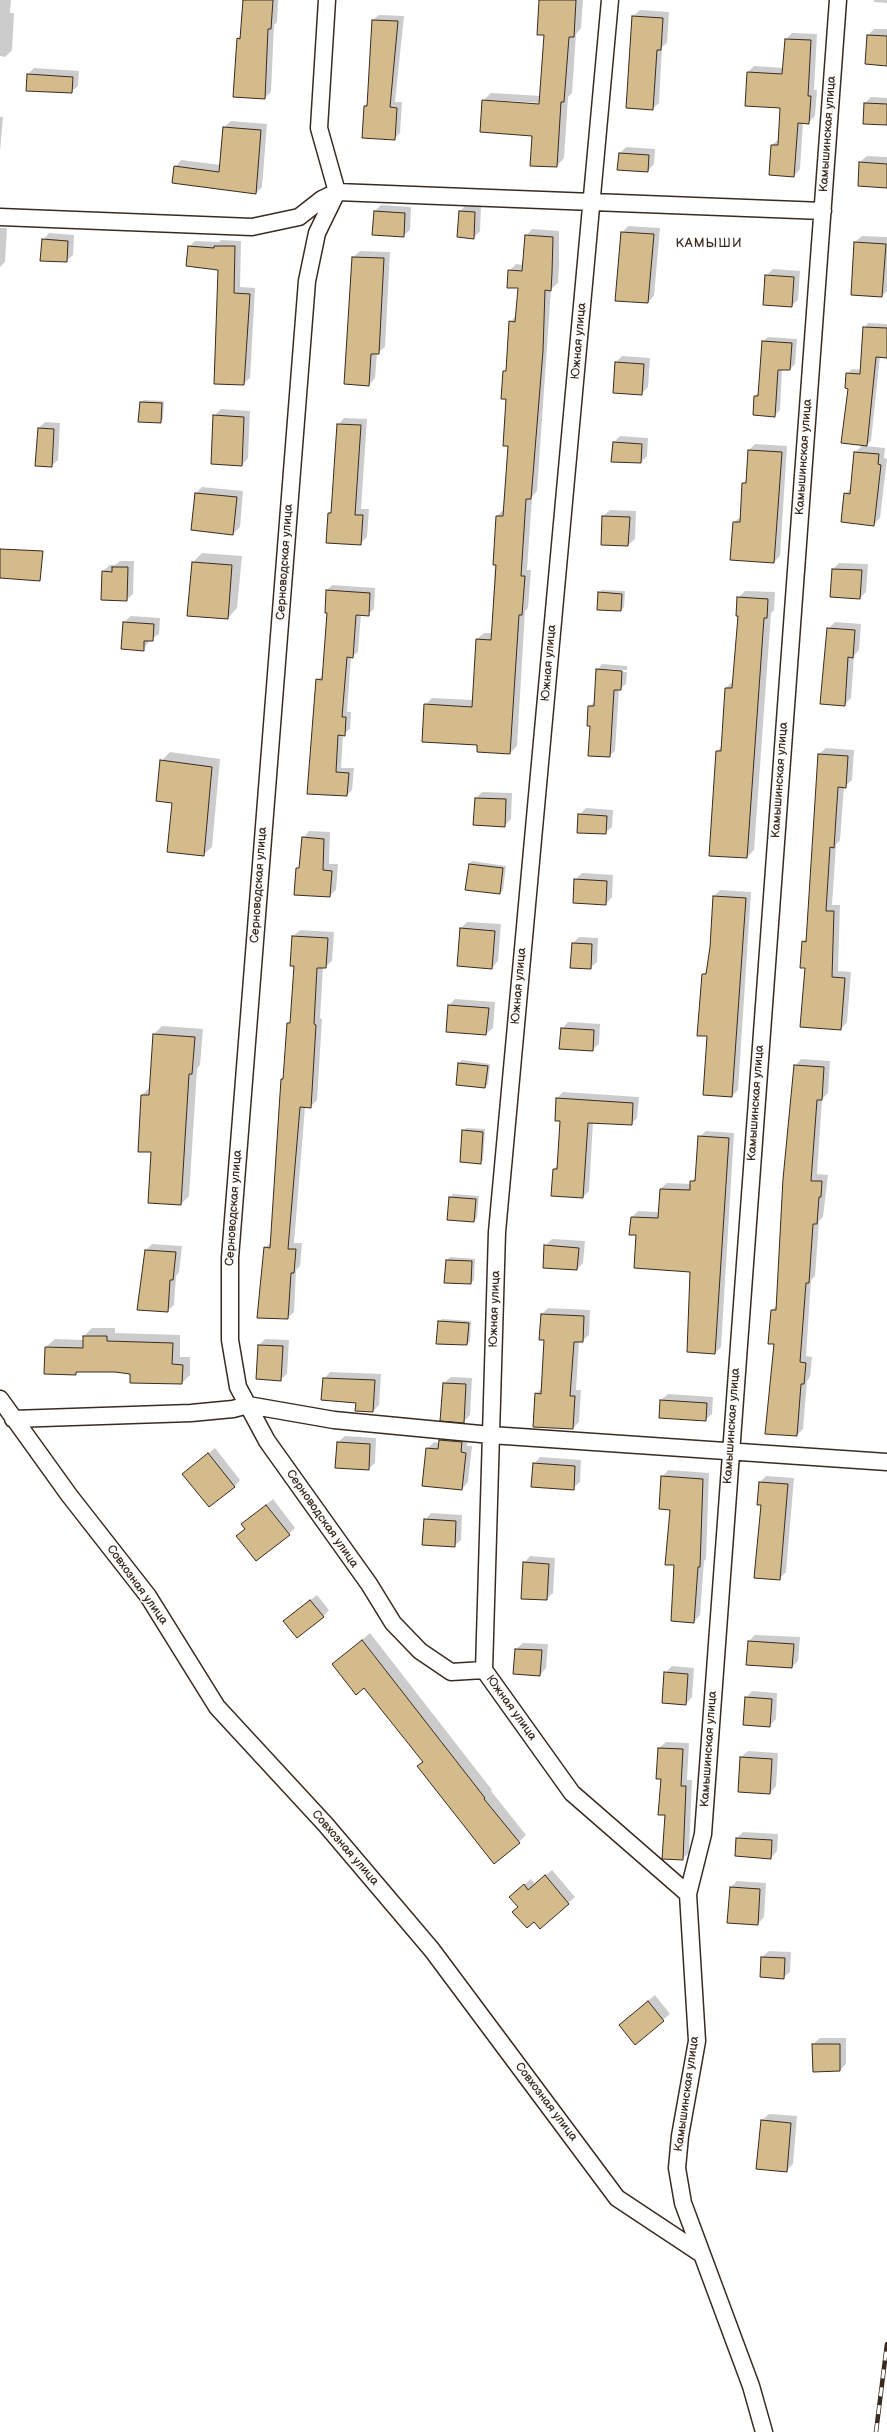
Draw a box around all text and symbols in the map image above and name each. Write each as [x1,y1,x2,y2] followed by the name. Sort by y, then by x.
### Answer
[817,75,839,193] street label: Камышинская улица
[675,236,743,252] district label: КАМЫШИ
[568,302,590,380] street label: Южная улица
[793,398,815,516] street label: Камышинская улица
[274,503,296,621] street label: Серноводская улица
[538,624,560,702] street label: Южная улица
[769,721,791,839] street label: Камышинская улица
[248,826,270,944] street label: Серноводская улица
[508,947,530,1025] street label: Южная улица
[745,1044,767,1162] street label: Камышинская улица
[223,1149,245,1267] street label: Серноводская улица
[486,1270,504,1348] street label: Южная улица
[721,1367,743,1485] street label: Камышинская улица
[283,1467,361,1571] street label: Серноводская улица
[103,1542,171,1628] street label: Совхозная улица
[483,1673,539,1743] street label: Южная улица
[698,1690,720,1808] street label: Камышинская улица
[308,1807,382,1889] street label: Совхозная улица
[672,2035,702,2153] street label: Камышинская улица
[512,2060,580,2144] street label: Совхозная улица

